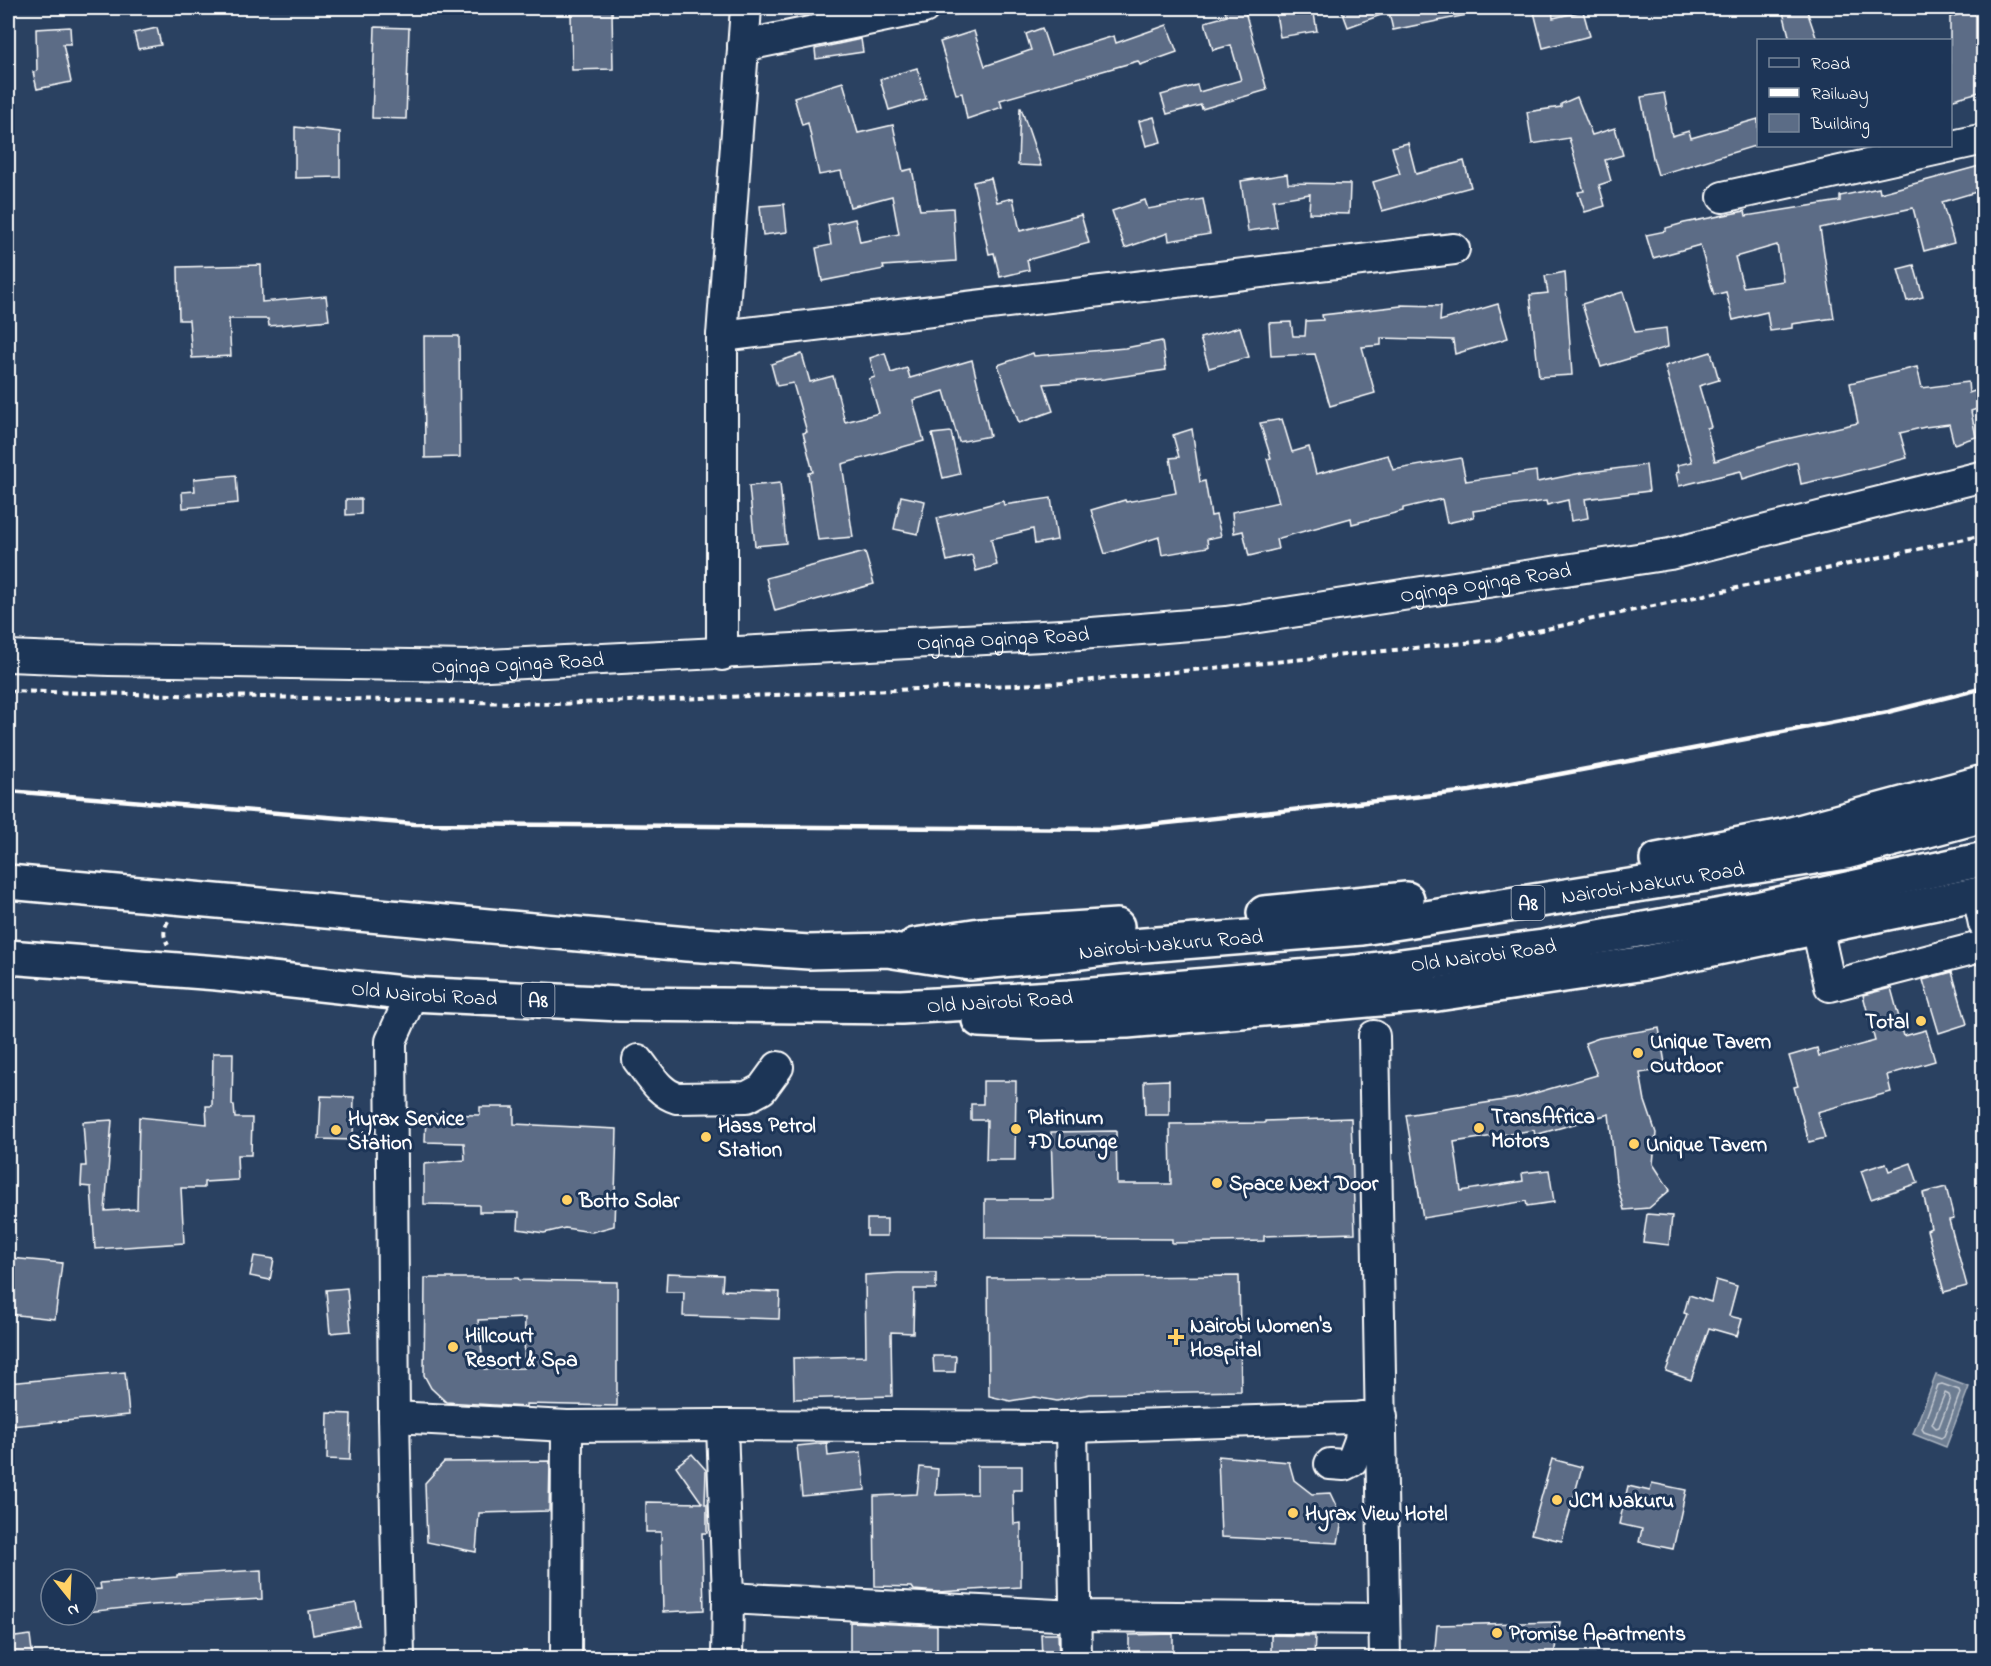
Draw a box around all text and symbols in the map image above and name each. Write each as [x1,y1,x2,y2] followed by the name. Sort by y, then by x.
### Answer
[1757,39,1952,147] legend
[1811,52,1850,78] text: Road
[1811,82,1868,108] text: Railway
[1810,112,1870,139] text: Building
[1398,556,1574,612] street label: Oginga Oginga Road
[916,620,1091,661] street label: Oginga Oginga Road
[431,646,605,685] street label: Oginga Oginga Road
[1559,855,1747,913] street label: Nairobi-Nakuru Road
[1512,886,1544,920] road number: A8
[1077,923,1265,969] street label: Nairobi-Nakuru Road
[1409,932,1559,982] street label: Old Nairobi Road
[350,975,498,1015] street label: Old Nairobi Road
[522,983,554,1017] road number: A8
[926,984,1074,1022] street label: Old Nairobi Road
[1865,1008,1909,1038] place label: Total
[1914,1014,1928,1028] marker: Total
[1650,1028,1771,1082] place label: Unique Tavern Outdoor
[1631,1046,1645,1060] marker: Unique Tavern Outdoor
[1491,1103,1595,1157] place label: TransAfrica Motors
[1028,1104,1118,1160] place label: Platinum 7D Lounge
[348,1105,465,1159] place label: Hyrax Service Station
[718,1112,816,1166] place label: Hass Petrol Station
[1472,1121,1486,1135] marker: TransAfrica Motors
[1009,1122,1023,1136] marker: Platinum 7D Lounge
[329,1123,343,1137] marker: Hyrax Service Station
[699,1130,713,1144] marker: Hass Petrol Station
[1646,1131,1767,1161] place label: Unique Tavern
[1627,1137,1641,1151] marker: Unique Tavern
[1229,1170,1379,1200] place label: Space Next Door
[1210,1176,1224,1190] marker: Space Next Door
[578,1187,680,1217] place label: Botto Solar
[560,1193,574,1207] marker: Botto Solar
[1190,1312,1333,1366] place label: Nairobi Women's Hospital
[465,1322,578,1376] place label: Hillcourt Resort & Spa
[1167,1328,1185,1346] marker: Nairobi Women's Hospital
[446,1340,460,1354] marker: Hillcourt Resort & Spa
[1569,1487,1674,1517] place label: JCM Nakuru
[1550,1493,1564,1507] marker: JCM Nakuru
[1305,1500,1448,1532] place label: Hyrax View Hotel
[1286,1506,1300,1520] marker: Hyrax View Hotel
[39,1567,99,1627] north arrow
[64,1596,82,1623] text: N
[1509,1620,1686,1650] place label: Promise Apartments
[1490,1626,1504,1640] marker: Promise Apartments

